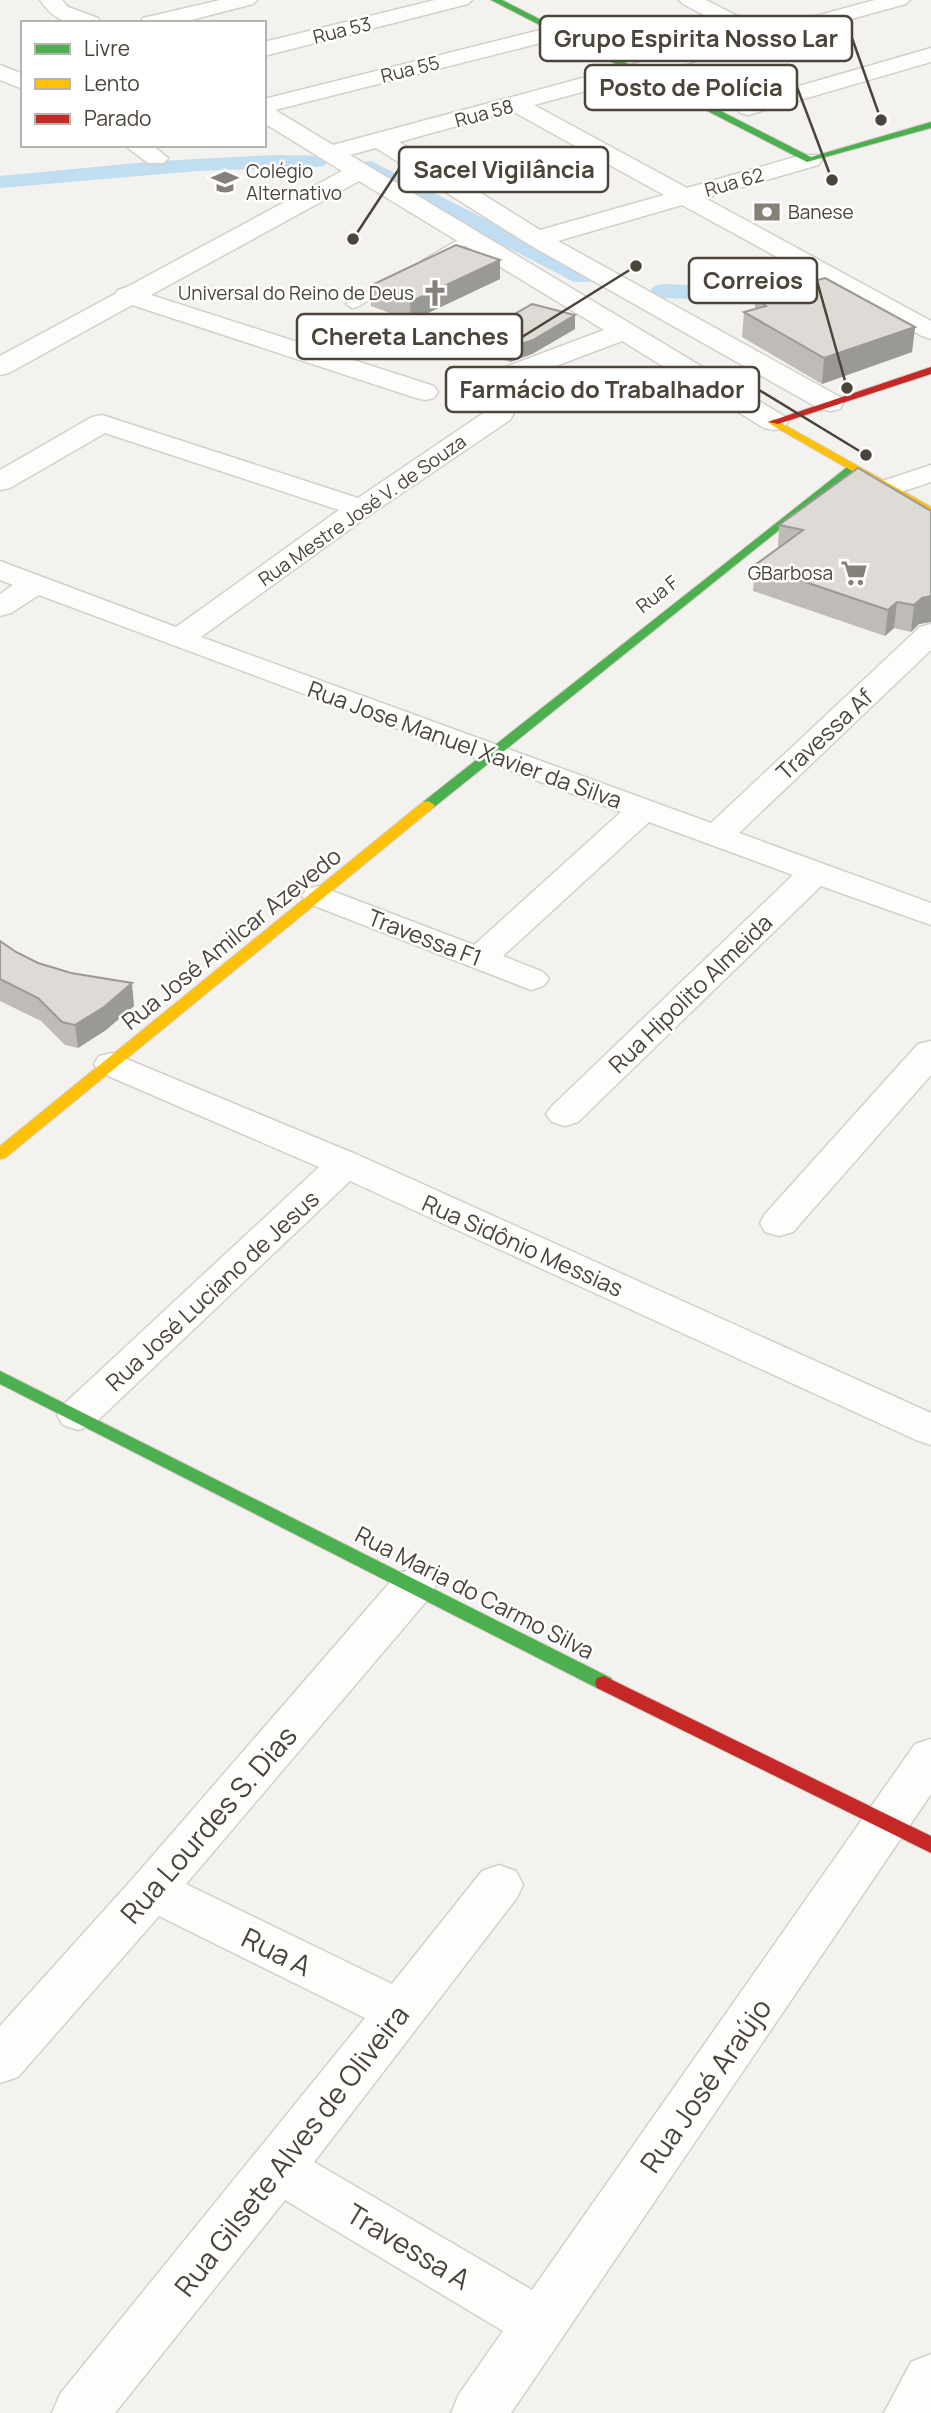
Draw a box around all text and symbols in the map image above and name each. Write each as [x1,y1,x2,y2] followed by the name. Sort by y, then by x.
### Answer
[310,10,374,50] street label: Rua 53
[540,16,852,61] callout: Grupo Espirita Nosso Lar
[21,21,266,147] legend
[554,21,838,54] text: Grupo Espirita Nosso Lar
[84,34,130,62] text: Livre
[378,49,442,89] street label: Rua 55
[585,65,797,110] callout: Posto de Polícia
[84,69,140,97] text: Lento
[599,70,783,103] text: Posto de Polícia
[452,93,516,133] street label: Rua 58
[84,104,152,132] text: Parado
[399,147,608,192] callout: Sacel Vigilância
[413,152,595,185] text: Sacel Vigilância
[246,158,342,206] place label: Colégio Alternativo
[701,161,767,203] street label: Rua 62
[210,167,240,197] school or university icon: Colégio Alternativo
[752,197,782,227] bank icon: Banese
[788,199,854,225] place label: Banese
[689,258,817,303] callout: Correios
[703,263,803,296] text: Correios
[420,278,450,308] church icon: Universal do Reino de Deus
[178,280,414,306] place label: Universal do Reino de Deus
[297,314,522,359] callout: Chereta Lanches
[311,319,509,352] text: Chereta Lanches
[446,367,759,412] callout: Farmácio do Trabalhador
[460,372,745,405] text: Farmácio do Trabalhador
[253,428,471,592] street label: Rua Mestre José V. de Souza
[839,558,869,588] supermarket icon: GBarbosa
[748,560,833,586] place label: GBarbosa
[630,569,684,619] street label: Rua F
[304,672,626,816] street label: Rua Jose Manuel Xavier da Silva
[769,681,879,787] street label: Travessa Af
[115,839,347,1037] street label: Rua José Amilcar Azevedo
[363,901,487,973] street label: Travessa F1
[601,906,779,1080] street label: Rua Hipolito Almeida
[98,1182,326,1398] street label: Rua José Luciano de Jesus
[418,1186,628,1304] street label: Rua Sidônio Messias
[350,1518,600,1666] street label: Rua Maria do Carmo Silva
[111,1717,305,1931] street label: Rua Lourdes S. Dias
[236,1918,318,1984] street label: Rua A
[631,1990,779,2180] street label: Rua José Araújo
[165,1996,417,2304] street label: Rua Gilsete Alves de Oliveira
[340,2194,478,2298] street label: Travessa A

